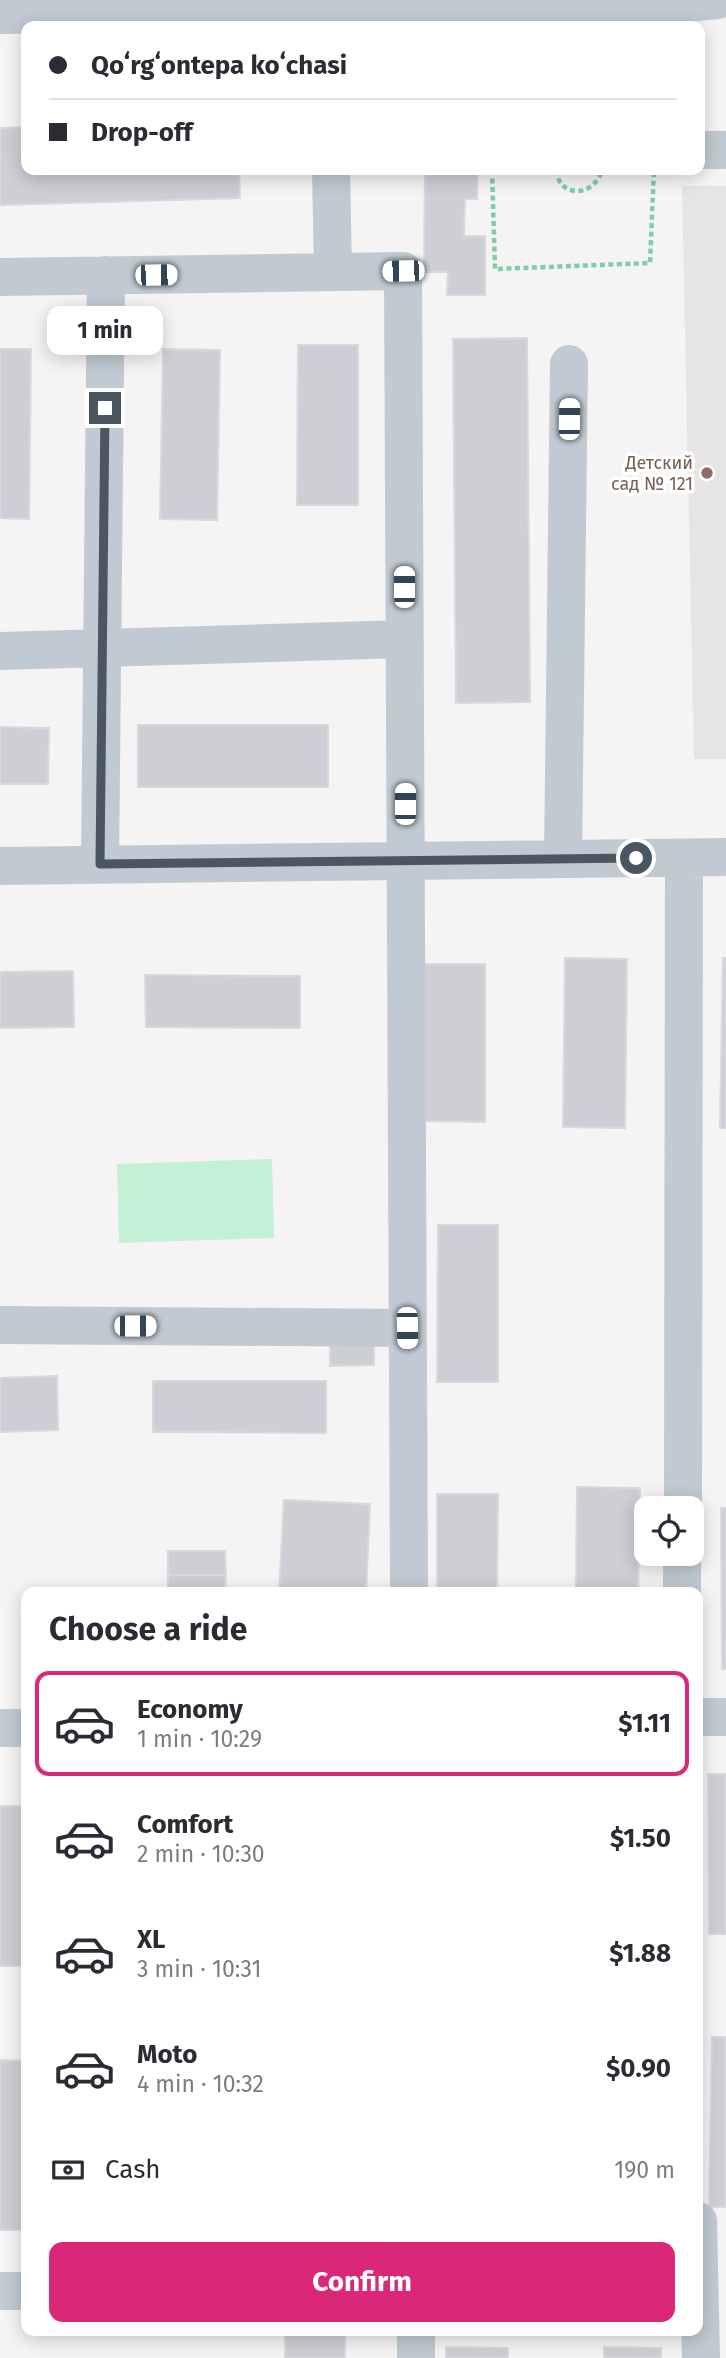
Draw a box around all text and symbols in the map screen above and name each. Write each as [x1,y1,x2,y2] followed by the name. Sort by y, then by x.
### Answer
[91,50,347,81] text: Qoʻrgʻontepa koʻchasi
[91,117,193,148] text: Drop-off
[382,260,425,282] car
[135,264,178,286] car
[47,306,163,356] callout: 1 min
[77,316,133,344] text: 1 min
[89,392,121,424] route end
[559,398,580,440] car
[611,452,693,495] place label: Детский сад № 121
[699,465,715,481] marker: Детский сад № 121
[394,566,415,608] car
[395,783,416,825] car
[620,842,652,874] route start
[397,1307,418,1349] car
[115,1316,157,1337] car
[634,1496,704,1566] map controls
[634,1496,704,1566] button: locate
[49,1610,247,1648] text: Choose a ride
[53,1692,116,1755] icon: car
[137,1694,243,1725] text: Economy
[618,1708,671,1739] text: $1.11
[137,1725,262,1753] text: 1 min · 10:29
[53,1807,116,1870] icon: car
[137,1809,233,1840] text: Comfort
[610,1823,671,1854] text: $1.50
[137,1840,265,1868] text: 2 min · 10:30
[53,1922,116,1985] icon: car
[137,1924,165,1955] text: XL
[609,1938,671,1969] text: $1.88
[137,1955,261,1983] text: 3 min · 10:31
[53,2037,116,2100] icon: car
[137,2039,197,2070] text: Moto
[606,2053,671,2084] text: $0.90
[137,2070,264,2098] text: 4 min · 10:32
[49,2151,87,2189] icon: cash
[105,2154,161,2185] text: Cash
[614,2156,675,2184] text: 190 m
[49,2242,675,2322] button: Confirm

